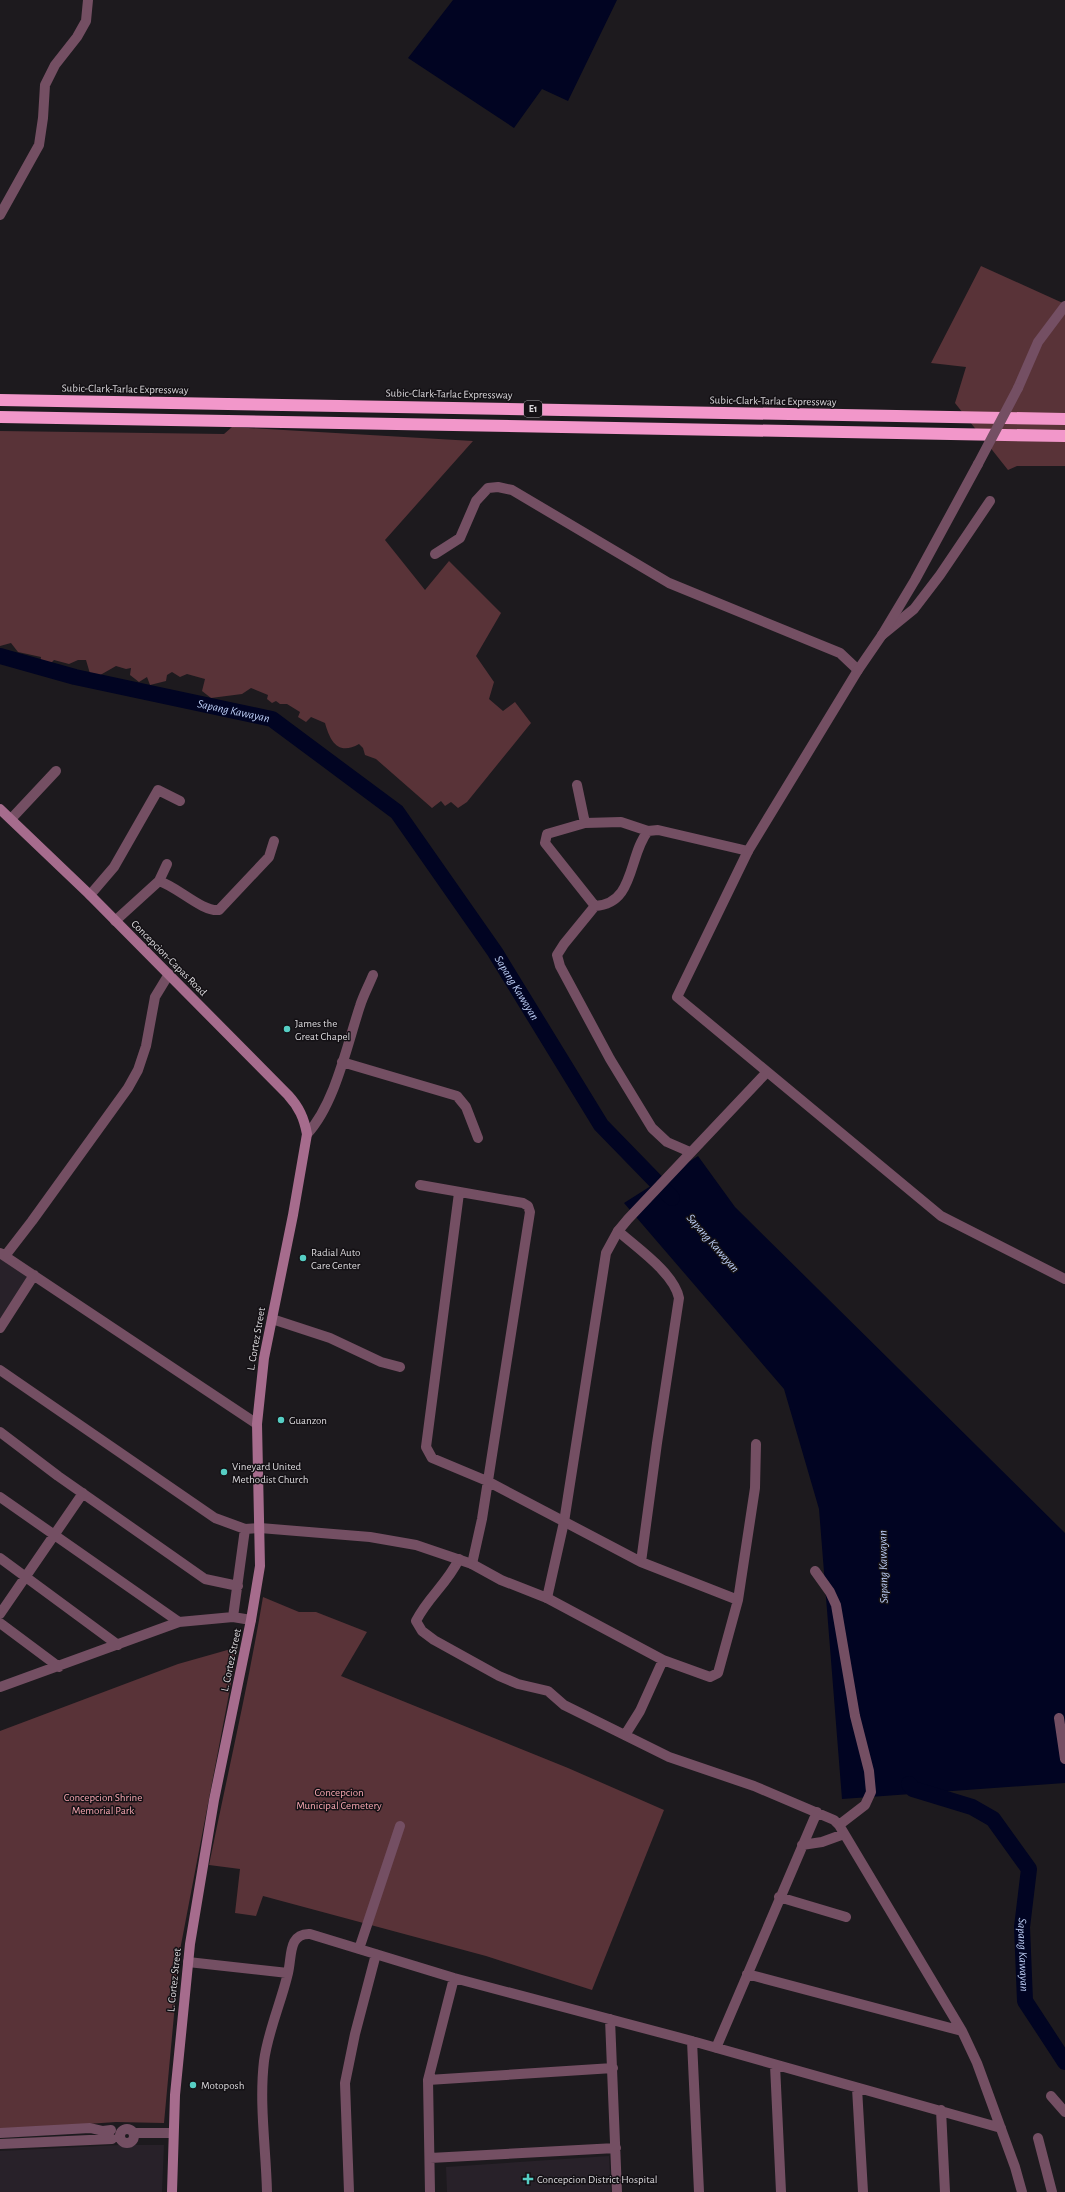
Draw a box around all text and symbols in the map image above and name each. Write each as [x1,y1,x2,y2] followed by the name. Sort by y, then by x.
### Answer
[61,382,189,396] street label: Subic-Clark-Tarlac Expressway
[385,387,513,401] street label: Subic-Clark-Tarlac Expressway
[709,394,837,408] street label: Subic-Clark-Tarlac Expressway
[524,401,542,417] road number: E1
[196,697,271,724] water label: Sapang Kawayan
[129,918,209,998] street label: Concepcion-Capas Road
[493,953,541,1022] water label: Sapang Kawayan
[295,1018,350,1042] place label: James the Great Chapel
[282,1024,292,1034] marker: James the Great Chapel
[684,1211,742,1275] water label: Sapang Kawayan
[311,1247,361,1271] place label: Radial Auto Care Center
[298,1253,308,1263] marker: Radial Auto Care Center
[245,1306,267,1371] street label: L. Cortez Street
[276,1415,286,1425] marker: Guanzon
[289,1415,327,1426] place label: Guanzon
[232,1461,308,1485] place label: Vineyard United Methodist Church
[219,1467,229,1477] marker: Vineyard United Methodist Church
[876,1530,891,1604] water label: Sapang Kawayan
[219,1627,243,1692] street label: L. Cortez Street
[296,1787,382,1811] park label: Concepcion Municipal Cemetery
[64,1792,142,1816] park label: Concepcion Shrine Memorial Park
[1015,1917,1031,1992] water label: Sapang Kawayan
[165,1947,183,2012] street label: L. Cortez Street
[188,2080,198,2090] marker: Motoposh
[201,2080,244,2091] place label: Motoposh
[522,2173,534,2185] marker: Concepcion District Hospital
[537,2174,658,2185] place label: Concepcion District Hospital

